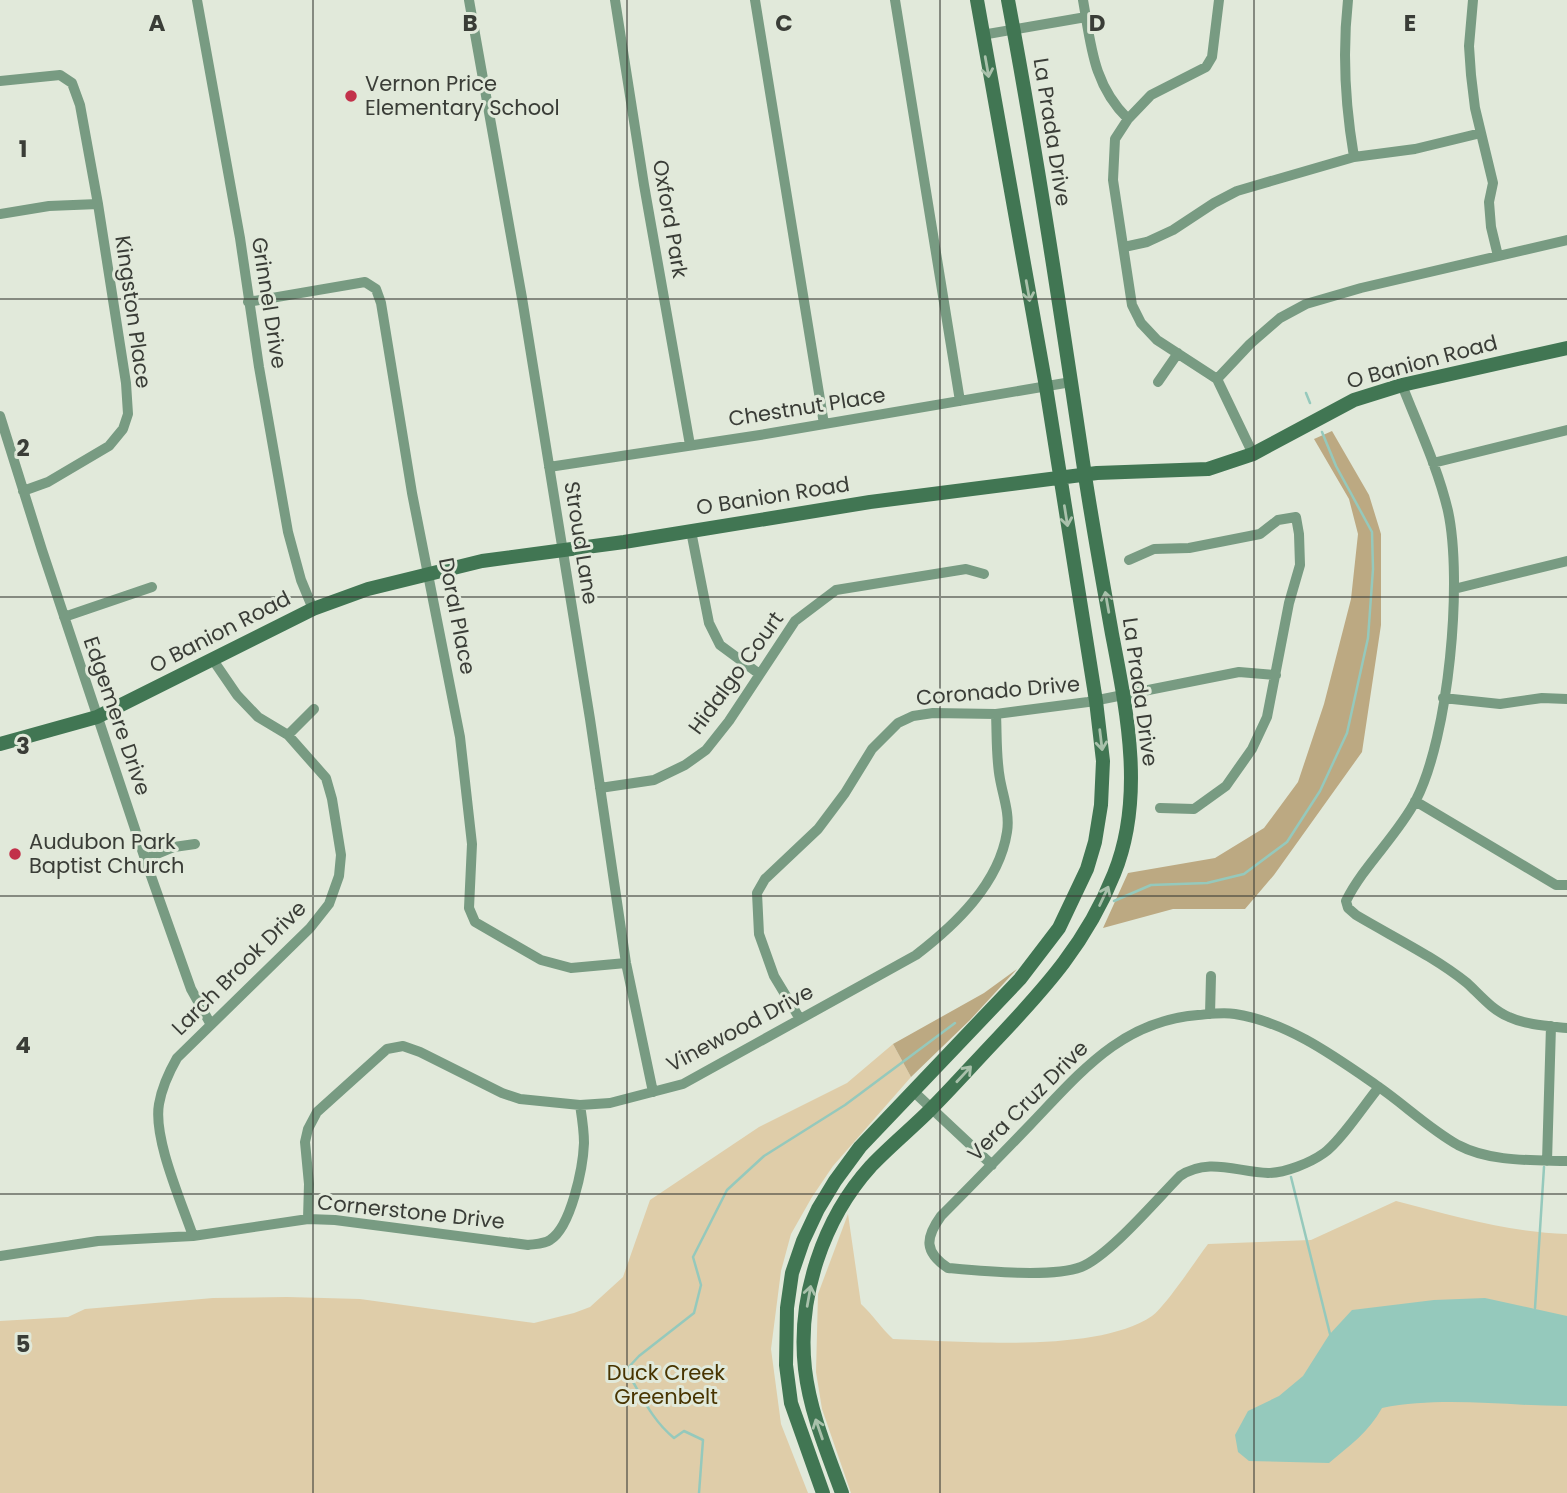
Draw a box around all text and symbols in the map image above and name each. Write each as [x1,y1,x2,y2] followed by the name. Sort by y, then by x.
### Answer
[149,7,166,39] text: A
[462,7,478,39] text: B
[775,7,793,39] text: C
[1089,7,1105,39] text: D
[1404,7,1416,39] text: E
[981,55,995,78] one-way arrow
[1026,56,1079,208] street label: La Prada Drive
[365,69,560,122] place label: Vernon Price Elementary School
[343,88,359,104] marker: Vernon Price Elementary School
[19,133,27,165] text: 1
[646,158,695,280] street label: Oxford Park
[108,234,159,390] street label: Kingston Place
[245,235,294,371] street label: Grinnel Drive
[1022,279,1035,302] one-way arrow
[1343,327,1500,396] street label: O Banion Road
[726,380,888,433] street label: Chestnut Place
[16,432,30,464] text: 2
[694,469,852,522] street label: O Banion Road
[557,479,606,607] street label: Stroud Lane
[1060,504,1073,526] one-way arrow
[432,555,483,677] street label: Doral Place
[144,583,295,680] street label: O Banion Road
[1099,591,1113,614] one-way arrow
[681,605,790,740] street label: Hidalgo Court
[1116,616,1165,768] street label: La Prada Drive
[77,633,158,799] street label: Edgemere Drive
[915,669,1081,712] street label: Coronado Drive
[1095,728,1108,751] one-way arrow
[16,730,30,762] text: 3
[29,827,184,880] place label: Audubon Park Baptist Church
[7,846,23,862] marker: Audubon Park Baptist Church
[1098,886,1111,908] one-way arrow
[165,894,312,1041] street label: Larch Brook Drive
[661,977,818,1078] street label: Vinewood Drive
[15,1029,31,1061] text: 4
[961,1034,1095,1168] street label: Vera Cruz Drive
[955,1066,972,1083] one-way arrow
[316,1187,506,1236] street label: Cornerstone Drive
[803,1285,816,1307] one-way arrow
[16,1328,30,1360] text: 5
[607,1358,725,1411] park label: Duck Creek Greenbelt
[811,1419,824,1441] one-way arrow

